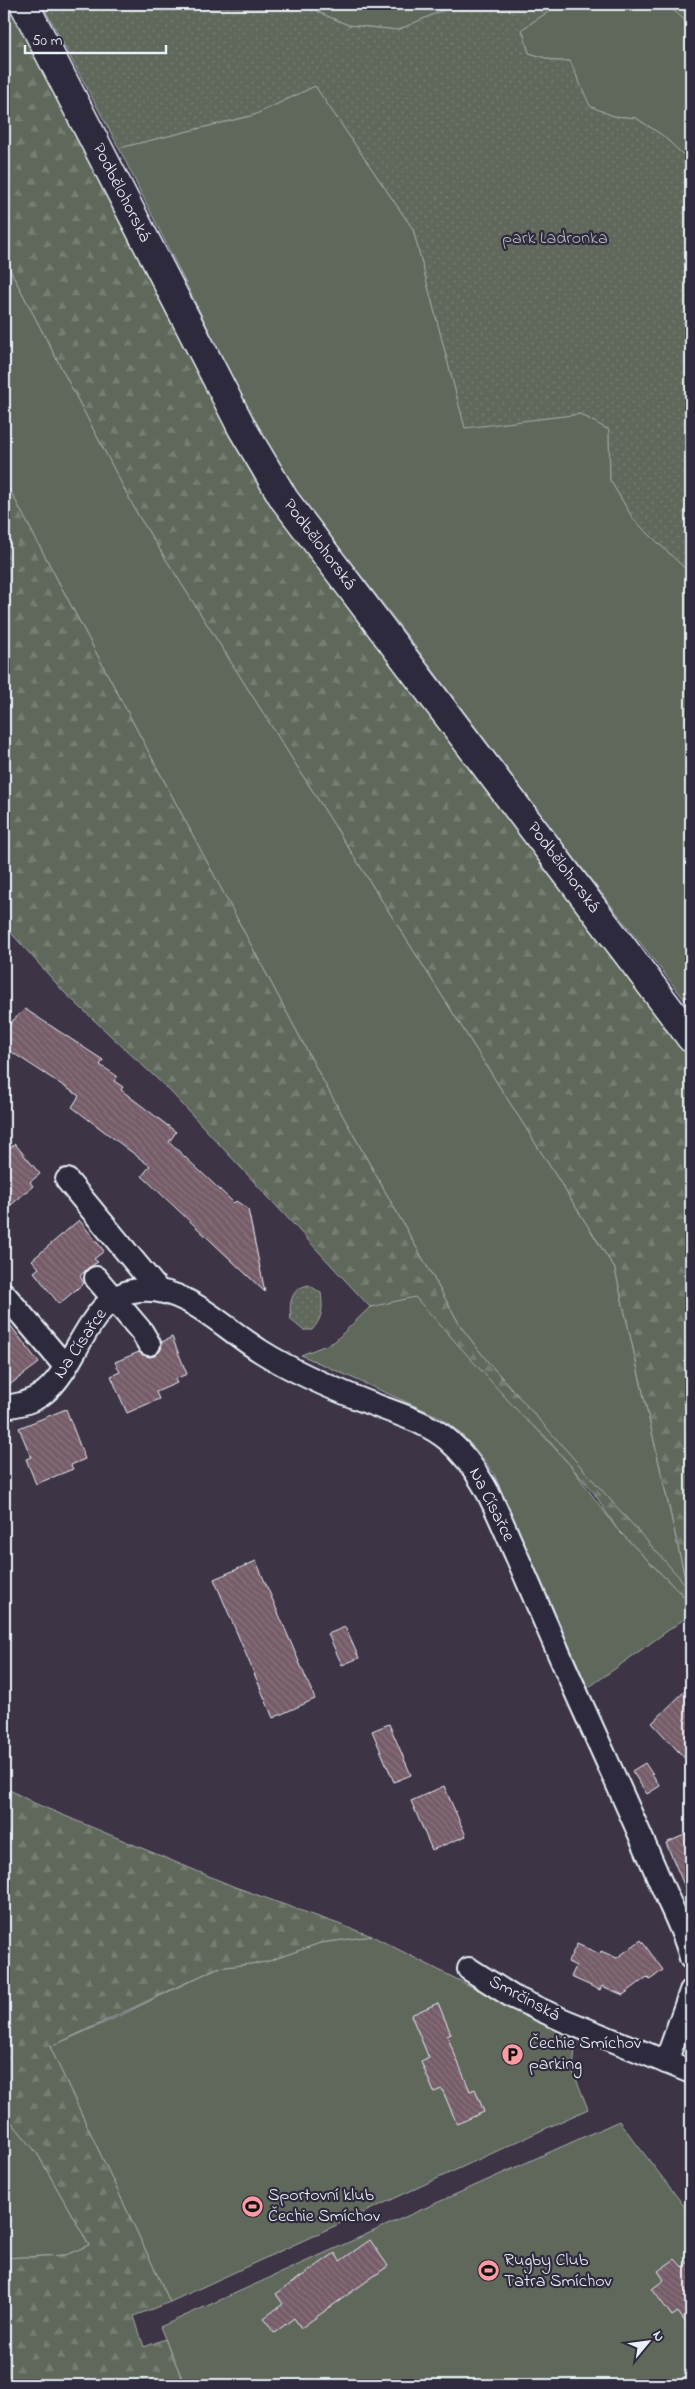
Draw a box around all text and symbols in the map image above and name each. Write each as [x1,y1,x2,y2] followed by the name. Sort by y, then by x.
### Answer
[25,22,166,54] scale bar
[32,30,63,52] text: 50 m
[85,139,157,247] street label: Podbělohorská
[502,226,608,252] park label: park Ladronka
[276,494,362,596] street label: Podbělohorská
[520,817,606,919] street label: Podbělohorská
[48,1303,115,1384] street label: Na Císařce
[461,1463,521,1547] street label: Na Císařce
[484,1969,564,2029] street label: Smrčinská
[529,2031,641,2079] place label: Čechie Smíchov parking
[501,2042,525,2066] parking icon: Čechie Smíchov parking
[268,2183,380,2230] place label: Sportovní klub Čechie Smíchov
[240,2194,264,2218] sports icon: Sportovní klub Čechie Smíchov
[504,2248,612,2295] place label: Rugby Club Tatra Smíchov
[476,2259,500,2283] sports icon: Rugby Club Tatra Smíchov
[622,2316,672,2366] north arrow
[647,2327,670,2346] text: N

